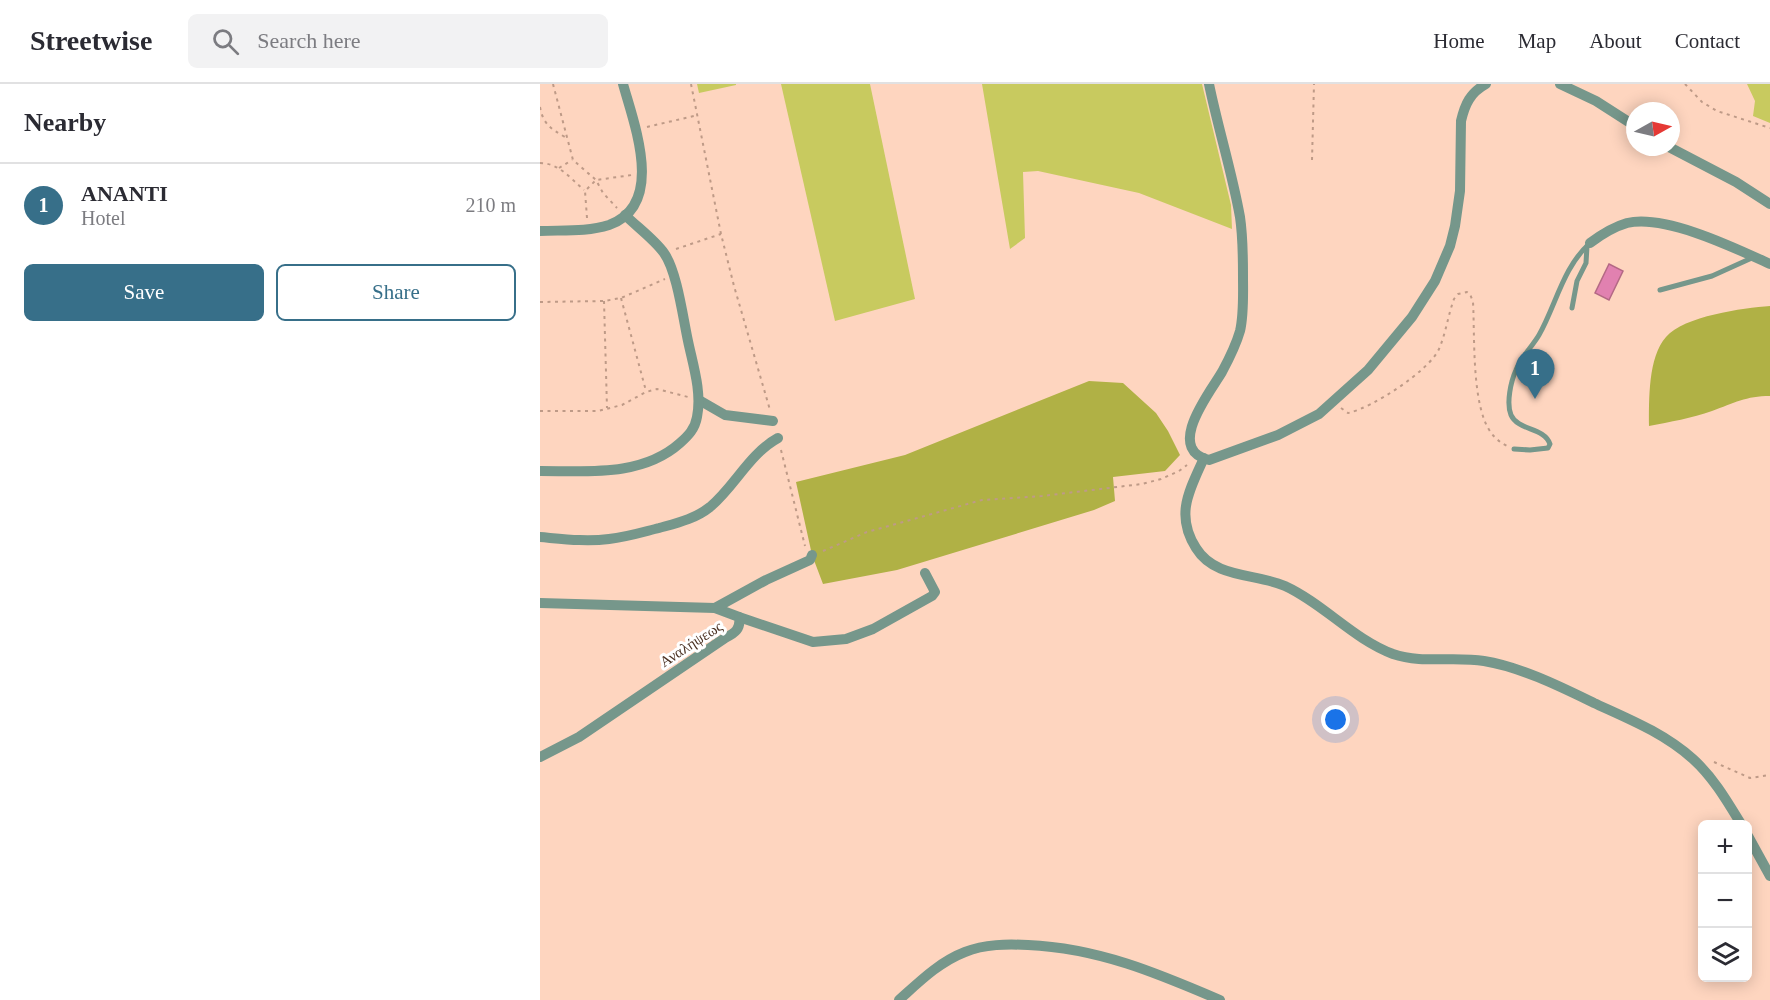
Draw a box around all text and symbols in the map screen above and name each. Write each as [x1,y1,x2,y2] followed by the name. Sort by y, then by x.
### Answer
[188,14,608,68] search box
[30,25,152,56] text: Streetwise
[209,25,242,58] icon: search
[257,28,361,53] text: Search here
[1433,29,1485,53] text: Home
[1518,29,1556,53] text: Map
[1589,29,1642,53] text: About
[1675,29,1740,53] text: Contact
[1626,102,1680,156] north arrow
[24,108,106,137] text: Nearby
[81,181,168,206] text: ΑΝΑΝΤΙ
[39,194,49,216] text: 1
[465,194,516,216] text: 210 m
[81,207,125,229] text: Hotel
[24,264,264,321] button: Save
[276,264,516,321] button: Share
[1516,350,1554,399] pin: 1
[657,618,725,670] street label: Αναλήψεως
[1321,705,1350,734] your location
[1698,820,1752,982] map controls
[1698,820,1752,874] button: +
[1698,874,1752,928] button: −
[1698,928,1752,982] button: layers

